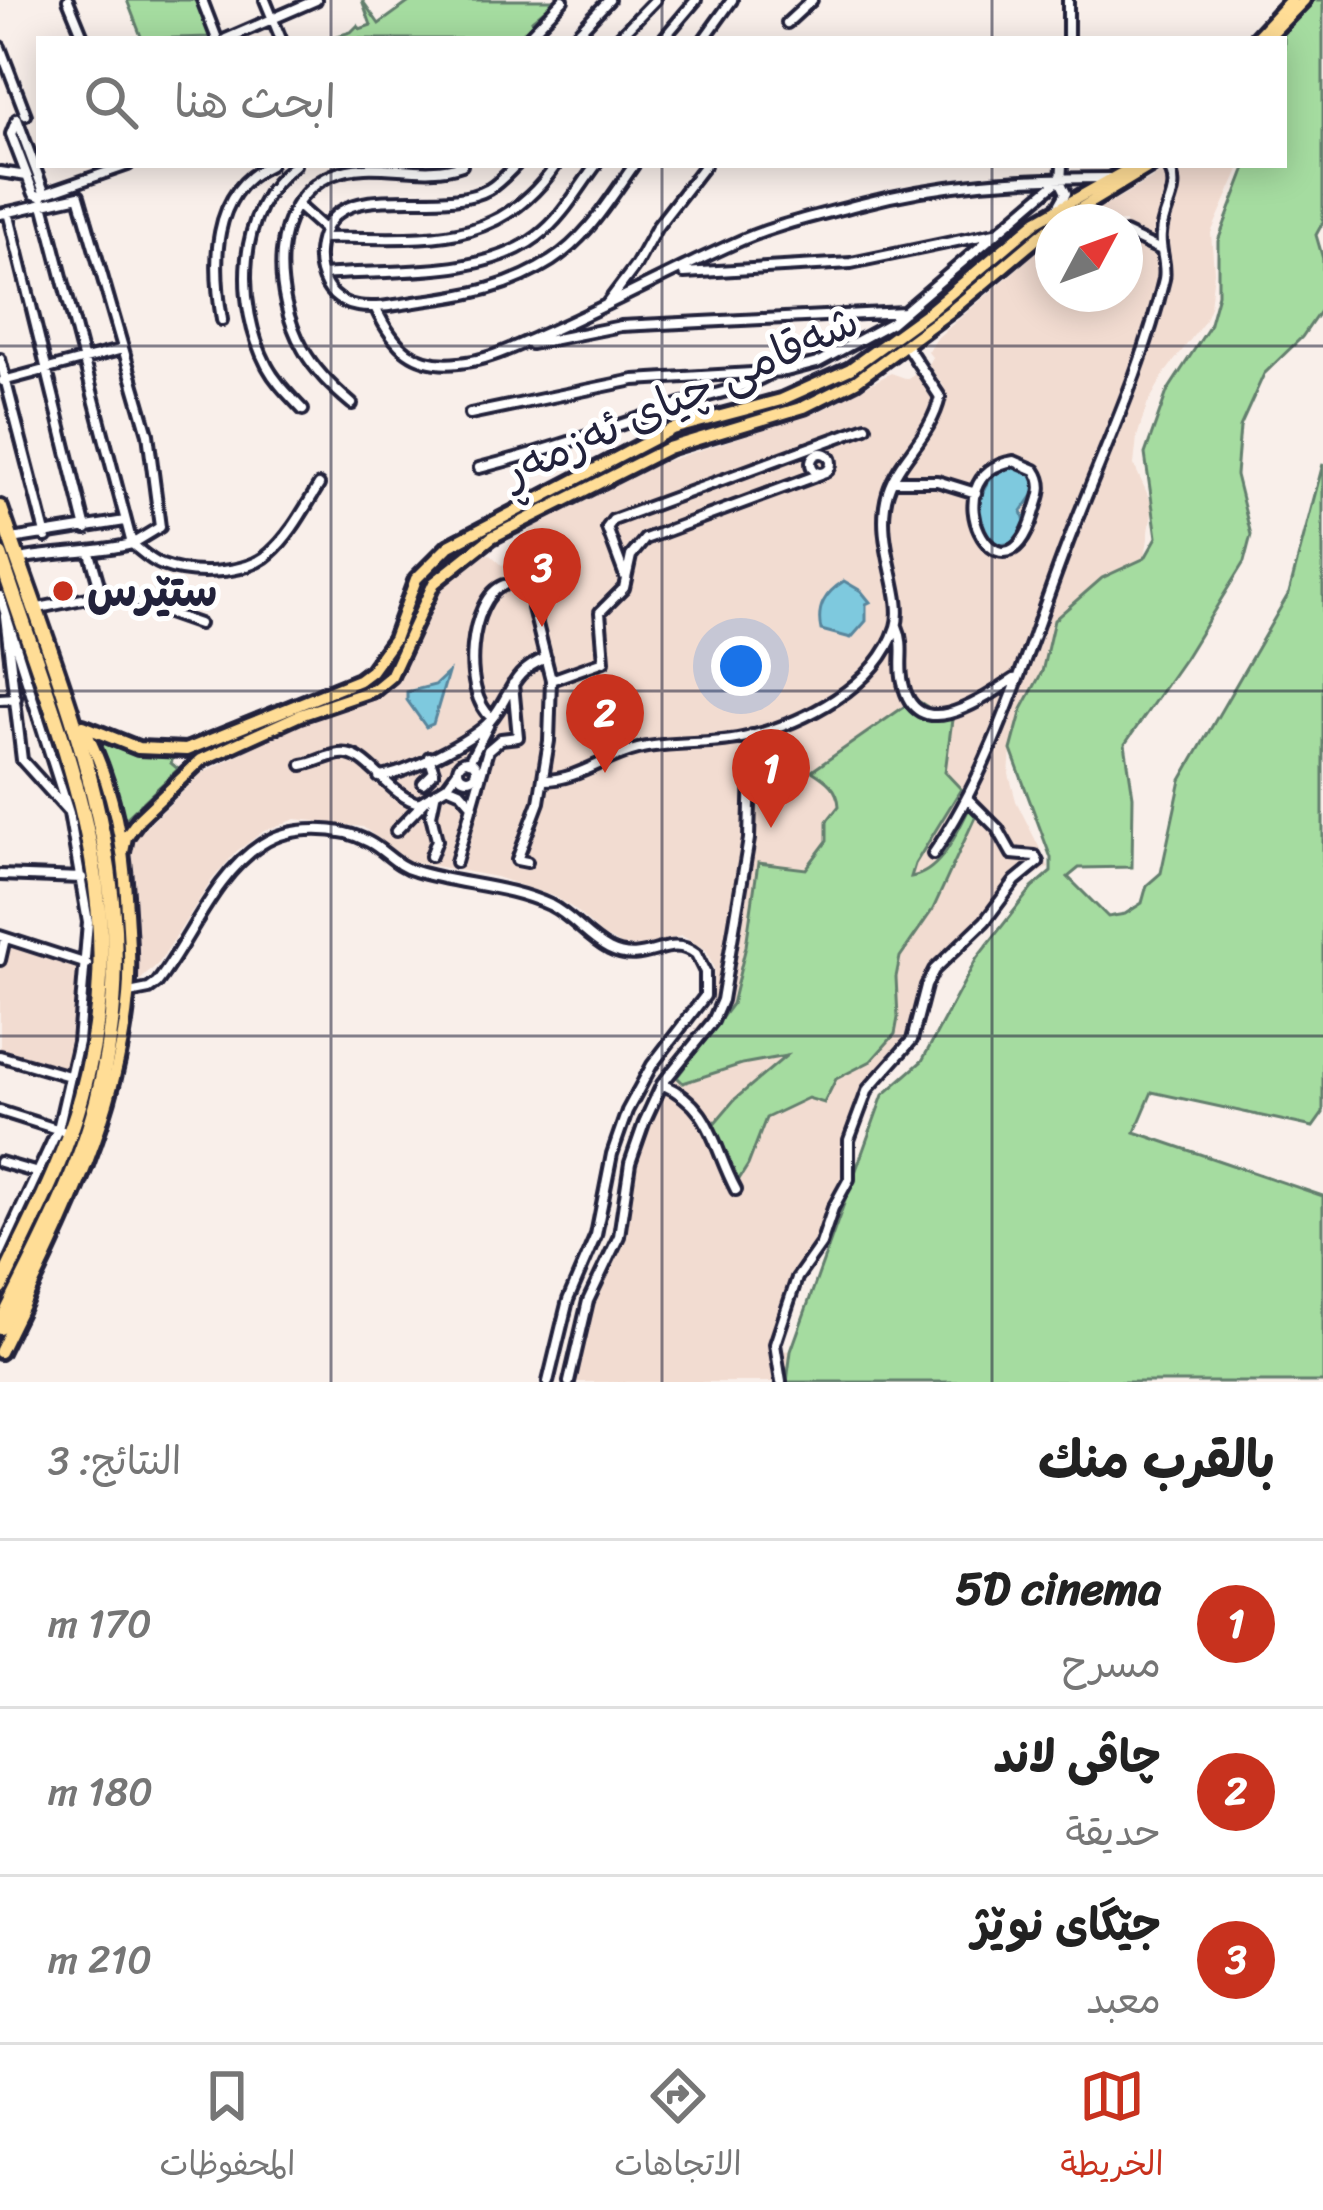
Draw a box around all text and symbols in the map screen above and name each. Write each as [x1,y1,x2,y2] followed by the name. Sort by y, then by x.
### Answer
[36,36,1287,168] search box
[174,62,336,142] text: ابحث هنا
[78,69,144,135] icon: search
[1035,204,1143,312] north arrow
[486,282,872,512] street label: شەقامی چیای ئەزمەڕ
[503,528,581,627] pin: 3
[87,551,217,631] place label: ستێرس
[50,578,76,604] marker: ستێرس
[711,636,771,696] your location
[566,674,644,773] pin: 2
[732,729,810,828] pin: 1
[1038,1415,1275,1505] text: بالقرب منك
[48,1426,181,1495] text: النتائج: 3
[955,1549,1161,1629] text: 5D cinema
[48,1589,152,1658] text: 170 m
[1228,1589,1244,1658] text: 1
[1062,1629,1161,1698] text: مسرح
[994,1717,1161,1797] text: چاڤی لاند
[48,1757,153,1826] text: 180 m
[1225,1757,1247,1826] text: 2
[1065,1797,1161,1866] text: حديقة
[972,1885,1161,1965] text: جێگای نوێژ
[48,1925,152,1994] text: 210 m
[1225,1925,1247,1994] text: 3
[1086,1965,1161,2034] text: معبد
[159,2063,295,2193] tab: المحفوظات
[614,2063,742,2193] tab: الاتجاهات
[1061,2063,1164,2193] tab: الخريطة

